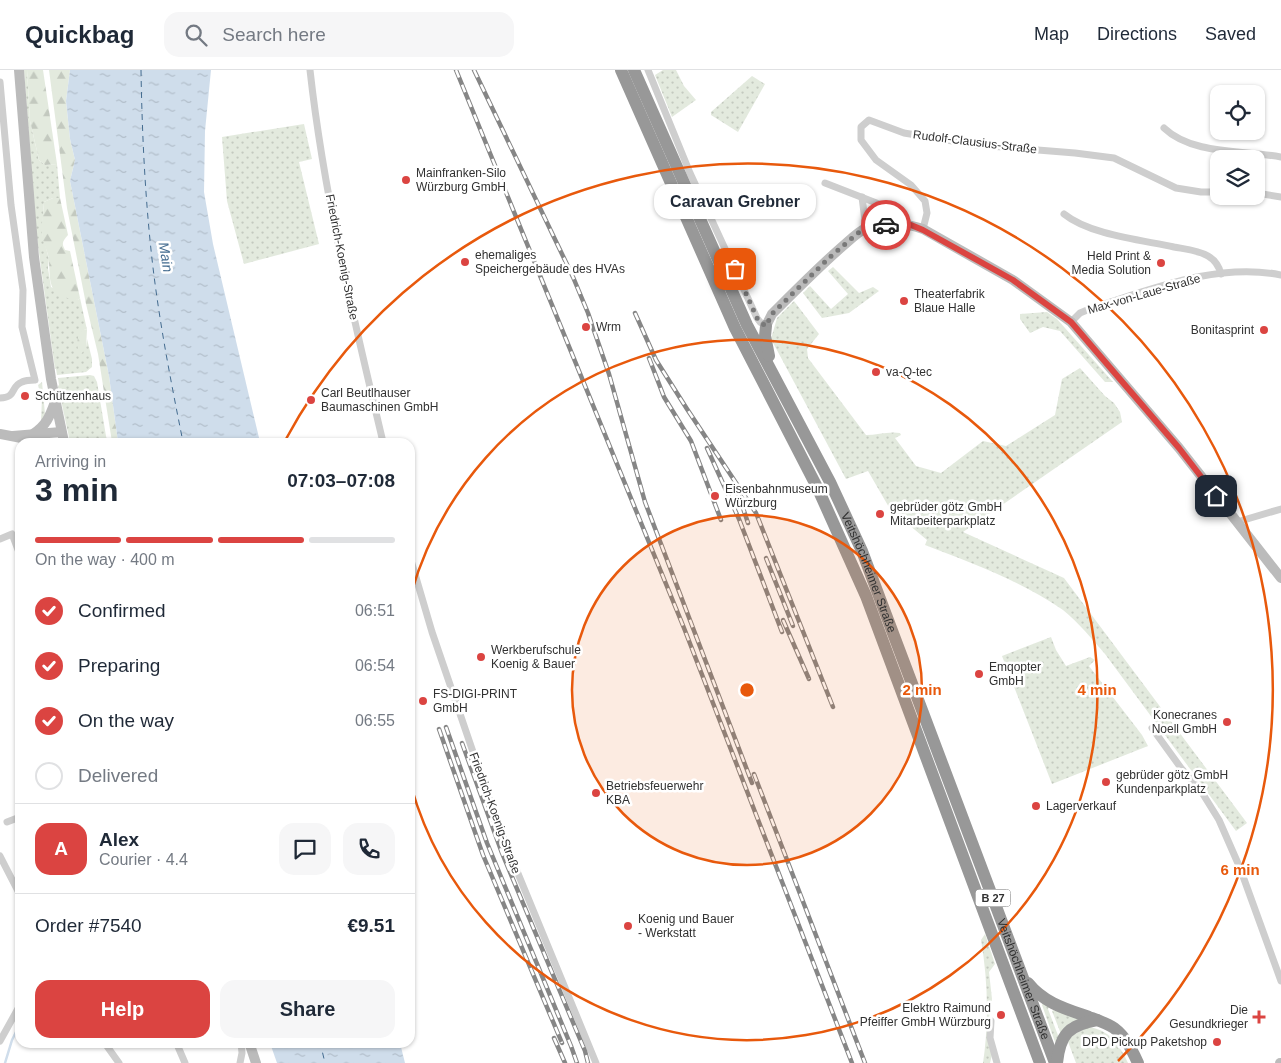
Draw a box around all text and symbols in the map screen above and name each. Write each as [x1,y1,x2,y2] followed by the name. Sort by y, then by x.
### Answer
[164,12,514,57] search box
[25,21,134,48] text: Quickbag
[182,21,210,49] icon: search
[222,24,326,45] text: Search here
[1034,24,1069,44] text: Map
[1097,24,1177,44] text: Directions
[1205,24,1256,44] text: Saved
[1210,85,1265,205] map controls
[1210,85,1265,140] button: locate
[912,127,1038,157] street label: Rudolf-Clausius-Straße
[1210,150,1265,205] button: layers
[416,166,506,194] place label: Mainfranken-Silo Würzburg GmbH
[400,174,412,186] marker: Mainfranken-Silo Würzburg GmbH
[654,184,816,219] callout: Caravan Grebner
[323,193,361,322] street label: Friedrich-Koenig-Straße
[670,193,800,210] text: Caravan Grebner
[861,200,911,250] courier
[872,211,900,239] icon: car
[155,241,177,274] water label: Main
[475,248,625,276] place label: ehemaliges Speichergebäude des HVAs
[714,248,756,290] pin
[1072,249,1151,277] place label: Held Print & Media Solution
[721,255,749,283] icon: bag
[459,256,471,268] marker: ehemaliges Speichergebäude des HVAs
[1155,257,1167,269] marker: Held Print & Media Solution
[1086,271,1202,317] street label: Max-von-Laue-Straße
[914,287,986,315] place label: Theaterfabrik Blaue Halle
[898,295,910,307] marker: Theaterfabrik Blaue Halle
[596,320,621,334] place label: Wrm
[580,321,592,333] marker: Wrm
[1191,323,1255,337] place label: Bonitasprint
[1258,324,1270,336] marker: Bonitasprint
[886,365,932,379] place label: va-Q-tec
[870,366,882,378] marker: va-Q-tec
[321,386,438,414] place label: Carl Beutlhauser Baumaschinen GmbH
[35,389,111,403] place label: Schützenhaus
[19,390,31,402] marker: Schützenhaus
[305,394,317,406] marker: Carl Beutlhauser Baumaschinen GmbH
[35,453,106,470] text: Arriving in
[287,470,395,491] text: 07:03–07:08
[35,472,119,508] text: 3 min
[1195,475,1237,517] pin
[725,482,828,510] place label: Eisenbahnmuseum Würzburg
[1202,482,1230,510] icon: home
[709,490,721,502] marker: Eisenbahnmuseum Würzburg
[890,500,1002,528] place label: gebrüder götz GmbH Mitarbeiterparkplatz
[874,508,886,520] marker: gebrüder götz GmbH Mitarbeiterparkplatz
[838,510,899,635] street label: Veitshöchheimer Straße
[35,551,175,568] text: On the way · 400 m
[35,597,63,625] icon: check
[78,600,166,621] text: Confirmed
[355,602,395,619] text: 06:51
[491,643,581,671] place label: Werkberufschule Koenig & Bauer
[475,651,487,663] marker: Werkberufschule Koenig & Bauer
[35,652,63,680] icon: check
[78,655,160,676] text: Preparing
[355,657,395,674] text: 06:54
[989,660,1041,688] place label: Emqopter GmbH
[973,668,985,680] marker: Emqopter GmbH
[738,681,756,699] centre of rings
[902,681,942,698] text: 2 min
[1077,681,1117,698] text: 4 min
[433,687,518,715] place label: FS-DIGI-PRINT GmbH
[417,695,429,707] marker: FS-DIGI-PRINT GmbH
[35,707,63,735] icon: check
[1152,708,1217,736] place label: Konecranes Noell GmbH
[78,710,174,731] text: On the way
[355,712,395,729] text: 06:55
[1221,716,1233,728] marker: Konecranes Noell GmbH
[467,750,524,876] street label: Friedrich-Koenig-Straße
[78,765,158,786] text: Delivered
[1116,768,1228,796] place label: gebrüder götz GmbH Kundenparkplatz
[1100,776,1112,788] marker: gebrüder götz GmbH Kundenparkplatz
[606,779,703,807] place label: Betriebsfeuerwehr KBA
[590,787,602,799] marker: Betriebsfeuerwehr KBA
[1046,799,1117,813] place label: Lagerverkauf
[1030,800,1042,812] marker: Lagerverkauf
[279,823,331,875] button: chat
[343,823,395,875] button: phone
[99,829,139,850] text: Alex
[54,838,68,859] text: A
[99,851,188,868] text: Courier · 4.4
[1220,861,1260,878] text: 6 min
[976,890,1010,906] road number: B 27
[638,912,734,940] place label: Koenig und Bauer - Werkstatt
[35,915,142,936] text: Order #7540
[347,915,395,936] text: €9.51
[994,917,1053,1042] street label: Veitshöchheimer Straße
[622,920,634,932] marker: Koenig und Bauer - Werkstatt
[35,980,210,1038] button: Help
[220,980,395,1038] button: Share
[860,1001,991,1029] place label: Elektro Raimund Pfeiffer GmbH Würzburg
[1169,1003,1248,1031] place label: Die Gesundkrieger
[995,1009,1007,1021] marker: Elektro Raimund Pfeiffer GmbH Würzburg
[1252,1010,1266,1024] marker: Die Gesundkrieger
[1082,1035,1207,1049] place label: DPD Pickup Paketshop
[1211,1036,1223,1048] marker: DPD Pickup Paketshop

